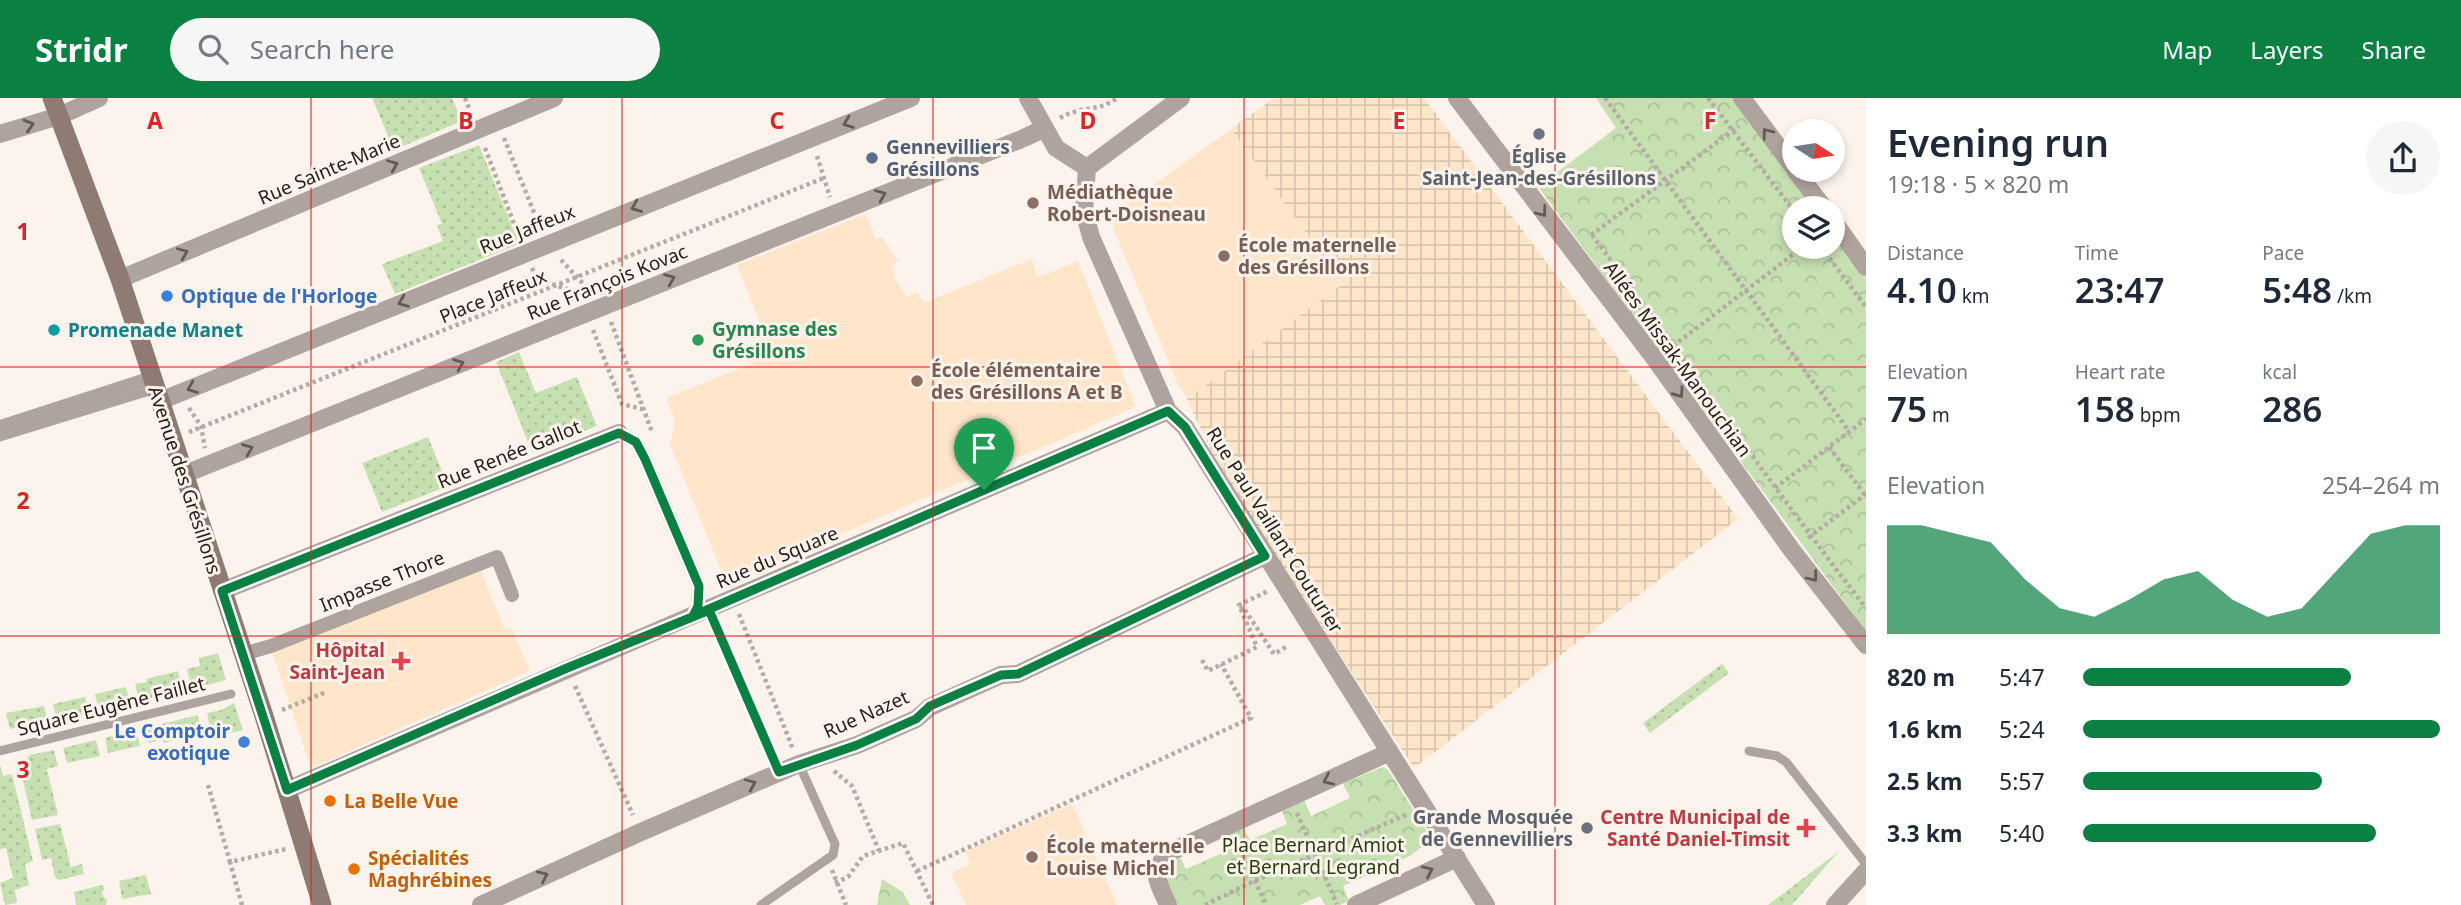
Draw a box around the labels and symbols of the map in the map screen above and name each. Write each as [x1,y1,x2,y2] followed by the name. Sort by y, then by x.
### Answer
[147,104,163,136] text: A
[458,104,474,136] text: B
[770,104,785,136] text: C
[1080,104,1096,136] text: D
[1393,104,1405,136] text: E
[1704,104,1716,136] text: F
[842,114,854,128] one-way arrow
[23,119,35,134] one-way arrow
[1782,119,1844,182] north arrow
[1531,126,1547,142] marker: Église Saint-Jean-des-Grésillons
[254,127,404,211] street label: Rue Sainte-Marie
[1763,128,1776,141] one-way arrow
[886,134,1010,182] place label: Gennevilliers Grésillons
[1422,143,1656,191] place label: Église Saint-Jean-des-Grésillons
[864,150,880,166] marker: Gennevilliers Grésillons
[385,159,398,173] one-way arrow
[1047,179,1206,227] place label: Médiathèque Robert-Doisneau
[874,189,887,203] one-way arrow
[1025,195,1041,211] marker: Médiathèque Robert-Doisneau
[475,198,579,260] street label: Rue Jaffeux
[631,199,643,213] one-way arrow
[1533,204,1546,216] one-way arrow
[16,215,30,247] text: 1
[1238,232,1397,280] place label: École maternelle des Grésillons
[523,238,691,326] street label: Rue François Kovac
[175,247,188,261] one-way arrow
[1216,248,1232,264] marker: École maternelle des Grésillons
[1598,256,1758,462] street label: Allées Missak-Manouchian
[436,263,550,329] street label: Place Jaffeux
[663,273,675,287] one-way arrow
[181,283,377,309] place label: Optique de l'Horloge
[159,288,175,304] marker: Optique de l'Horloge
[398,294,410,308] one-way arrow
[712,316,838,364] place label: Gymnase des Grésillons
[68,317,243,343] place label: Promenade Manet
[46,322,62,338] marker: Promenade Manet
[690,332,706,348] marker: Gymnase des Grésillons
[931,357,1123,405] place label: École élémentaire des Grésillons A et B
[452,358,464,372] one-way arrow
[909,373,925,389] marker: École élémentaire des Grésillons A et B
[187,379,199,393] one-way arrow
[142,383,228,577] street label: Avenue des Grésillons
[1671,385,1683,398] one-way arrow
[433,413,585,495] street label: Rue Renée Gallot
[954,418,1014,490] pin
[1201,422,1349,638] street label: Rue Paul Vaillant Couturier
[241,443,253,457] one-way arrow
[16,484,30,516] text: 2
[712,520,842,594] street label: Rue du Square
[316,544,448,618] street label: Impasse Thore
[1804,569,1817,582] one-way arrow
[289,637,385,685] place label: Hôpital Saint-Jean
[391,651,411,671] marker: Hôpital Saint-Jean
[14,670,208,742] street label: Square Eugène Faillet
[819,684,913,744] street label: Rue Nazet
[114,718,230,766] place label: Le Comptoir exotique
[236,734,252,750] marker: Le Comptoir exotique
[16,753,30,785] text: 3
[1323,772,1335,786] one-way arrow
[744,778,757,792] one-way arrow
[344,788,458,814] place label: La Belle Vue
[322,793,338,809] marker: La Belle Vue
[1413,804,1573,852] place label: Grande Mosquée de Gennevilliers
[1600,804,1790,852] place label: Centre Municipal de Santé Daniel-Timsit
[1796,818,1816,838] marker: Centre Municipal de Santé Daniel-Timsit
[1579,820,1595,836] marker: Grande Mosquée de Gennevilliers
[1222,832,1404,880] park label: Place Bernard Amiot et Bernard Legrand
[1046,833,1205,881] place label: École maternelle Louise Michel
[368,845,492,893] place label: Spécialités Maghrébines
[1024,849,1040,865] marker: École maternelle Louise Michel
[346,861,362,877] marker: Spécialités Maghrébines
[1421,865,1434,879] one-way arrow
[536,871,549,885] one-way arrow

